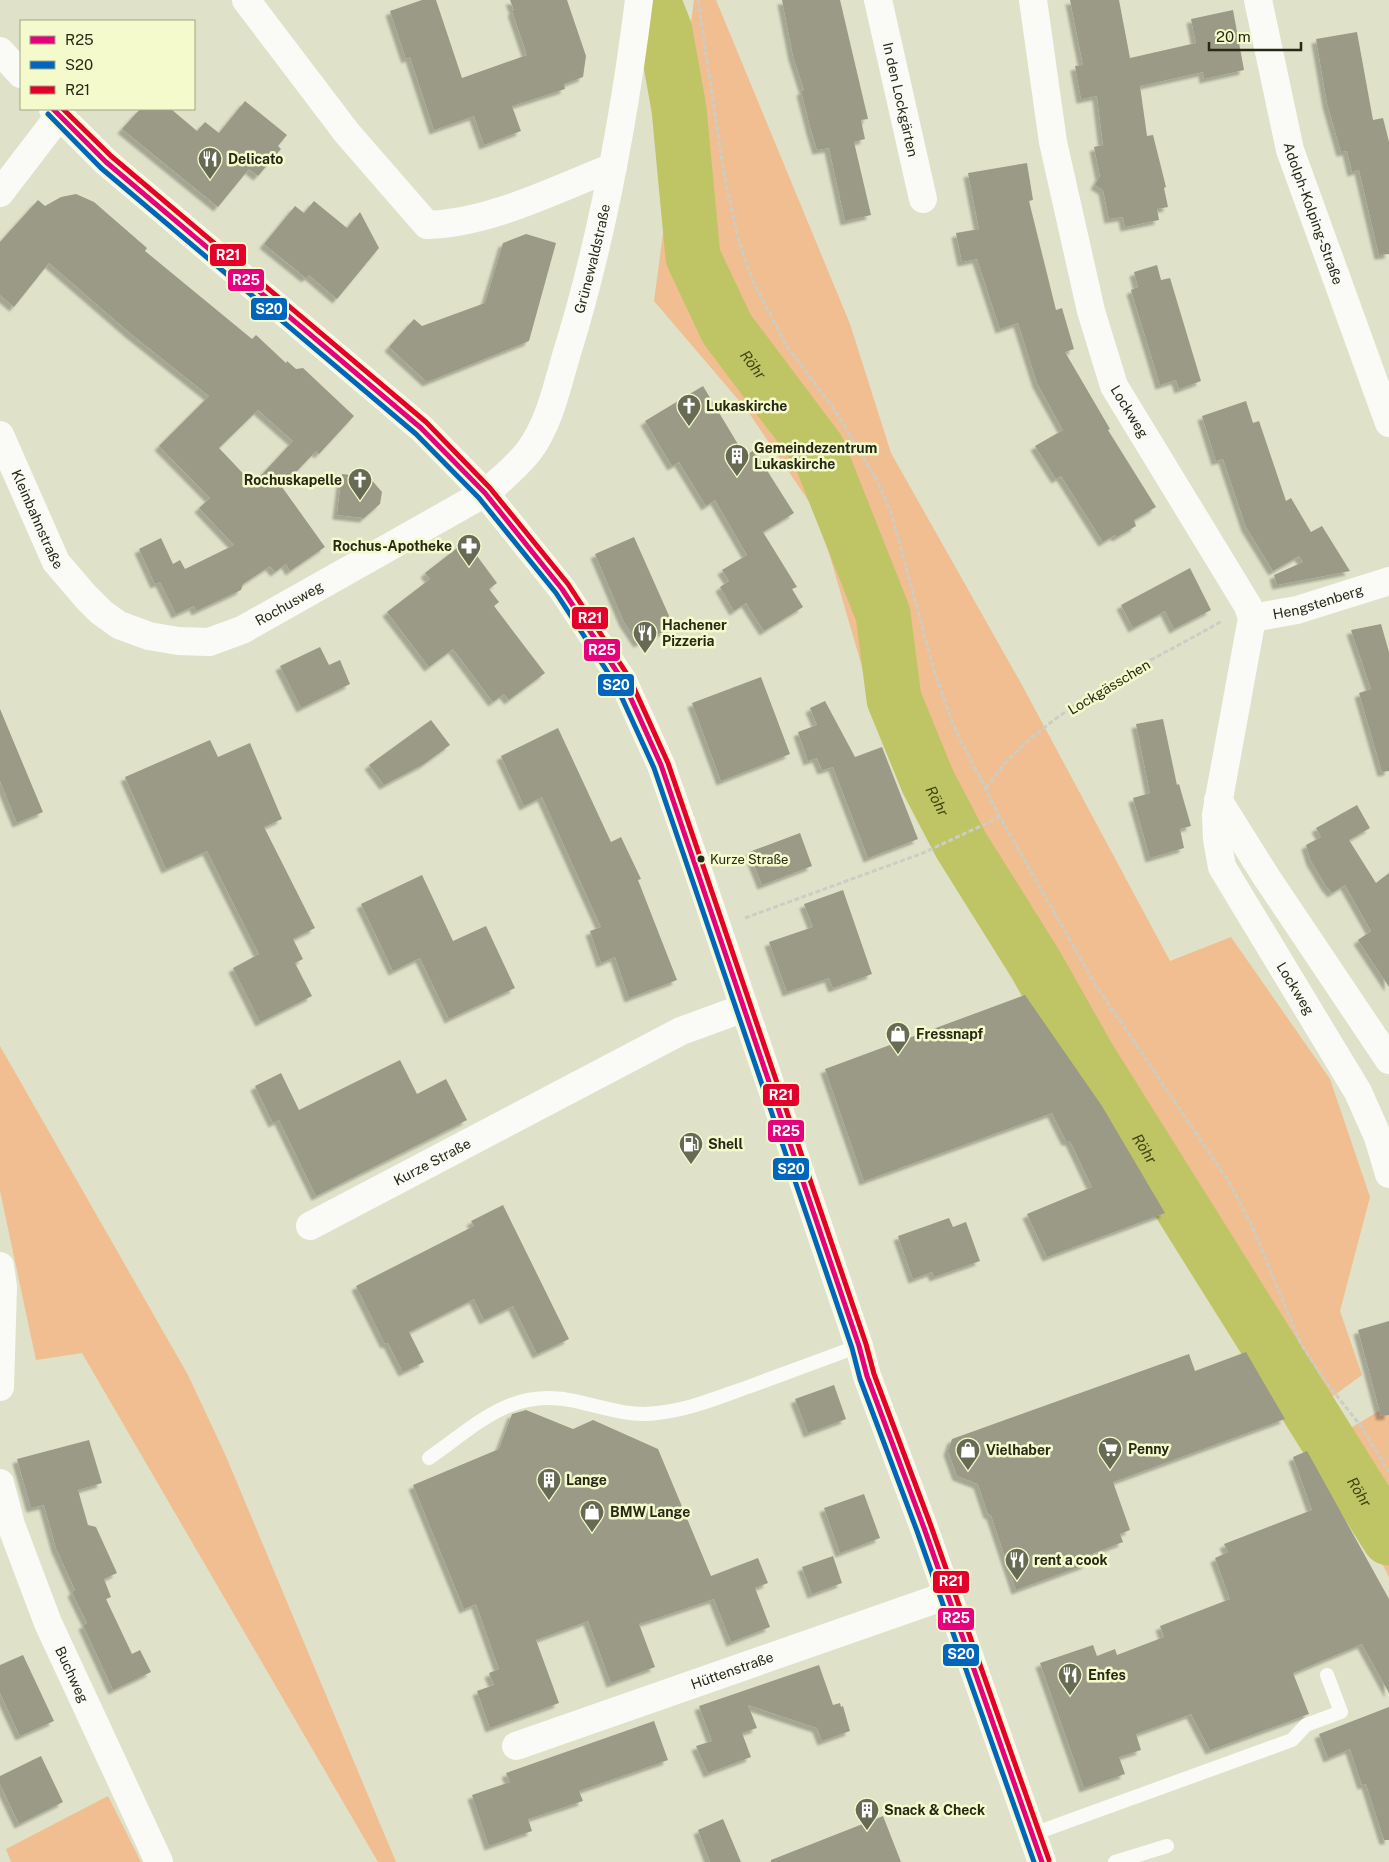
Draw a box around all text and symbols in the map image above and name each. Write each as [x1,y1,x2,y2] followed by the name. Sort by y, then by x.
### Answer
[20,20,195,110] legend
[1209,20,1302,52] scale bar
[1216,28,1251,45] text: 20 m
[65,31,94,48] text: R25
[880,41,921,158] street label: In den Lockgärten
[65,56,93,73] text: S20
[65,81,90,98] text: R21
[1281,141,1346,287] street label: Adolph-Kolping-Straße
[197,146,223,180] restaurant icon: Delicato
[228,151,283,167] place label: Delicato
[571,202,613,315] street label: Grünewaldstraße
[209,243,247,267] line badge: R21
[216,247,240,263] text: R21
[227,268,265,292] line badge: R25
[232,272,260,288] text: R25
[250,297,288,321] line badge: S20
[255,301,283,317] text: S20
[737,347,770,382] water label: Röhr
[1107,382,1152,441] street label: Lockweg
[676,393,702,427] church icon: Lukaskirche
[706,398,787,414] place label: Lukaskirche
[754,440,877,472] place label: Gemeindezentrum Lukaskirche
[724,443,750,477] building icon: Gemeindezentrum Lukaskirche
[8,467,66,572] street label: Kleinbahnstraße
[347,467,373,501] church icon: Rochuskapelle
[244,472,342,488] place label: Rochuskapelle
[456,533,482,567] pharmacy icon: Rochus-Apotheke
[332,538,452,554] place label: Rochus-Apotheke
[252,578,326,629] street label: Rochusweg
[1271,582,1366,622] street label: Hengstenberg
[571,606,609,630] line badge: R21
[578,610,602,626] text: R21
[662,617,727,649] place label: Hachener Pizzeria
[632,620,658,654] restaurant icon: Hachener Pizzeria
[583,638,621,662] line badge: R25
[588,642,616,658] text: R25
[1065,656,1153,718] street label: Lockgässchen
[597,673,635,697] line badge: S20
[602,677,630,693] text: S20
[923,783,953,819] water label: Röhr
[710,852,789,867] place label: Kurze Straße
[696,854,706,864] marker: Kurze Straße
[1273,959,1318,1018] street label: Lockweg
[885,1021,911,1055] shop icon: Fressnapf
[916,1026,984,1042] place label: Fressnapf
[762,1083,800,1107] line badge: R21
[769,1087,793,1103] text: R21
[767,1119,805,1143] line badge: R25
[772,1123,800,1139] text: R25
[1129,1130,1161,1167] water label: Röhr
[678,1131,704,1165] fuel station icon: Shell
[391,1135,473,1189] street label: Kurze Straße
[708,1136,743,1152] place label: Shell
[772,1157,810,1181] line badge: S20
[777,1161,805,1177] text: S20
[1097,1436,1123,1470] supermarket icon: Penny
[955,1437,981,1471] shop icon: Vielhaber
[1128,1441,1169,1457] place label: Penny
[986,1442,1051,1458] place label: Vielhaber
[536,1467,562,1501] building icon: Lange
[566,1472,607,1488] place label: Lange
[1344,1474,1376,1510] water label: Röhr
[579,1499,605,1533] shop icon: BMW Lange
[610,1504,690,1520] place label: BMW Lange
[1004,1547,1030,1581] restaurant icon: rent a cook
[1034,1552,1108,1568] place label: rent a cook
[932,1570,970,1594] line badge: R21
[939,1573,963,1589] text: R21
[937,1607,975,1631] line badge: R25
[942,1610,970,1626] text: R25
[942,1643,980,1667] line badge: S20
[52,1644,92,1706] street label: Buchweg
[947,1646,975,1662] text: S20
[689,1649,776,1692] street label: Hüttenstraße
[1057,1662,1083,1696] restaurant icon: Enfes
[1088,1667,1126,1683] place label: Enfes
[854,1797,880,1831] building icon: Snack & Check
[884,1802,985,1818] place label: Snack & Check

